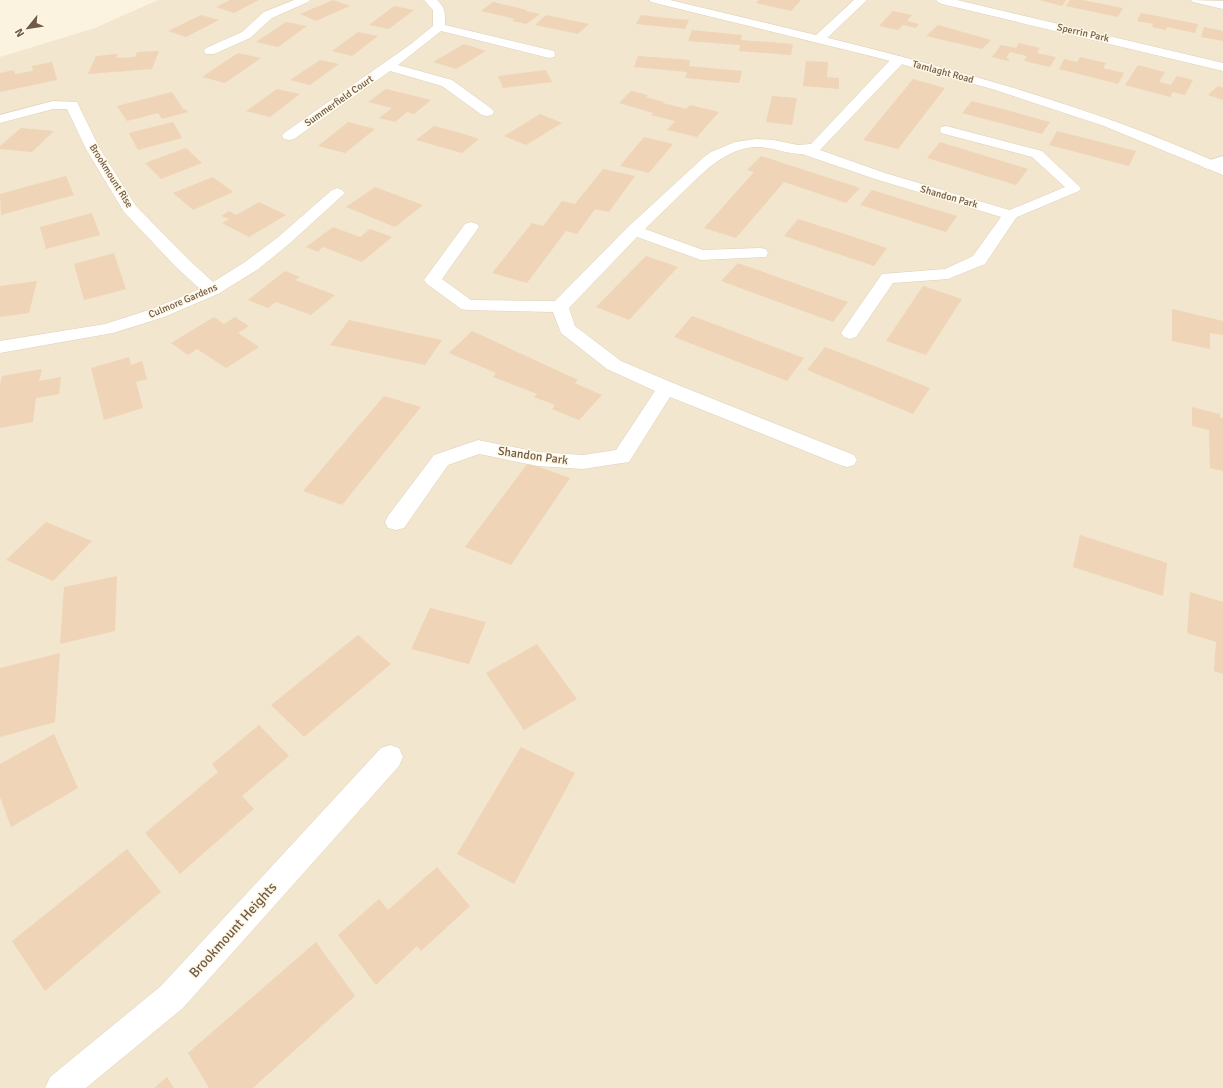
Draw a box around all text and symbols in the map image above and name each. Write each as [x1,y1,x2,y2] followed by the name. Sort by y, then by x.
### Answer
[8,8,48,48] north arrow
[1056,21,1110,45] street label: Sperrin Park
[12,26,27,39] text: N
[911,58,975,86] street label: Tamlaght Road
[302,73,376,129] street label: Summerfield Court
[87,142,135,210] street label: Brookmount Rise
[919,183,979,211] street label: Shandon Park
[147,281,220,321] street label: Culmore Gardens
[497,444,569,468] street label: Shandon Park
[186,879,280,981] street label: Brookmount Heights

